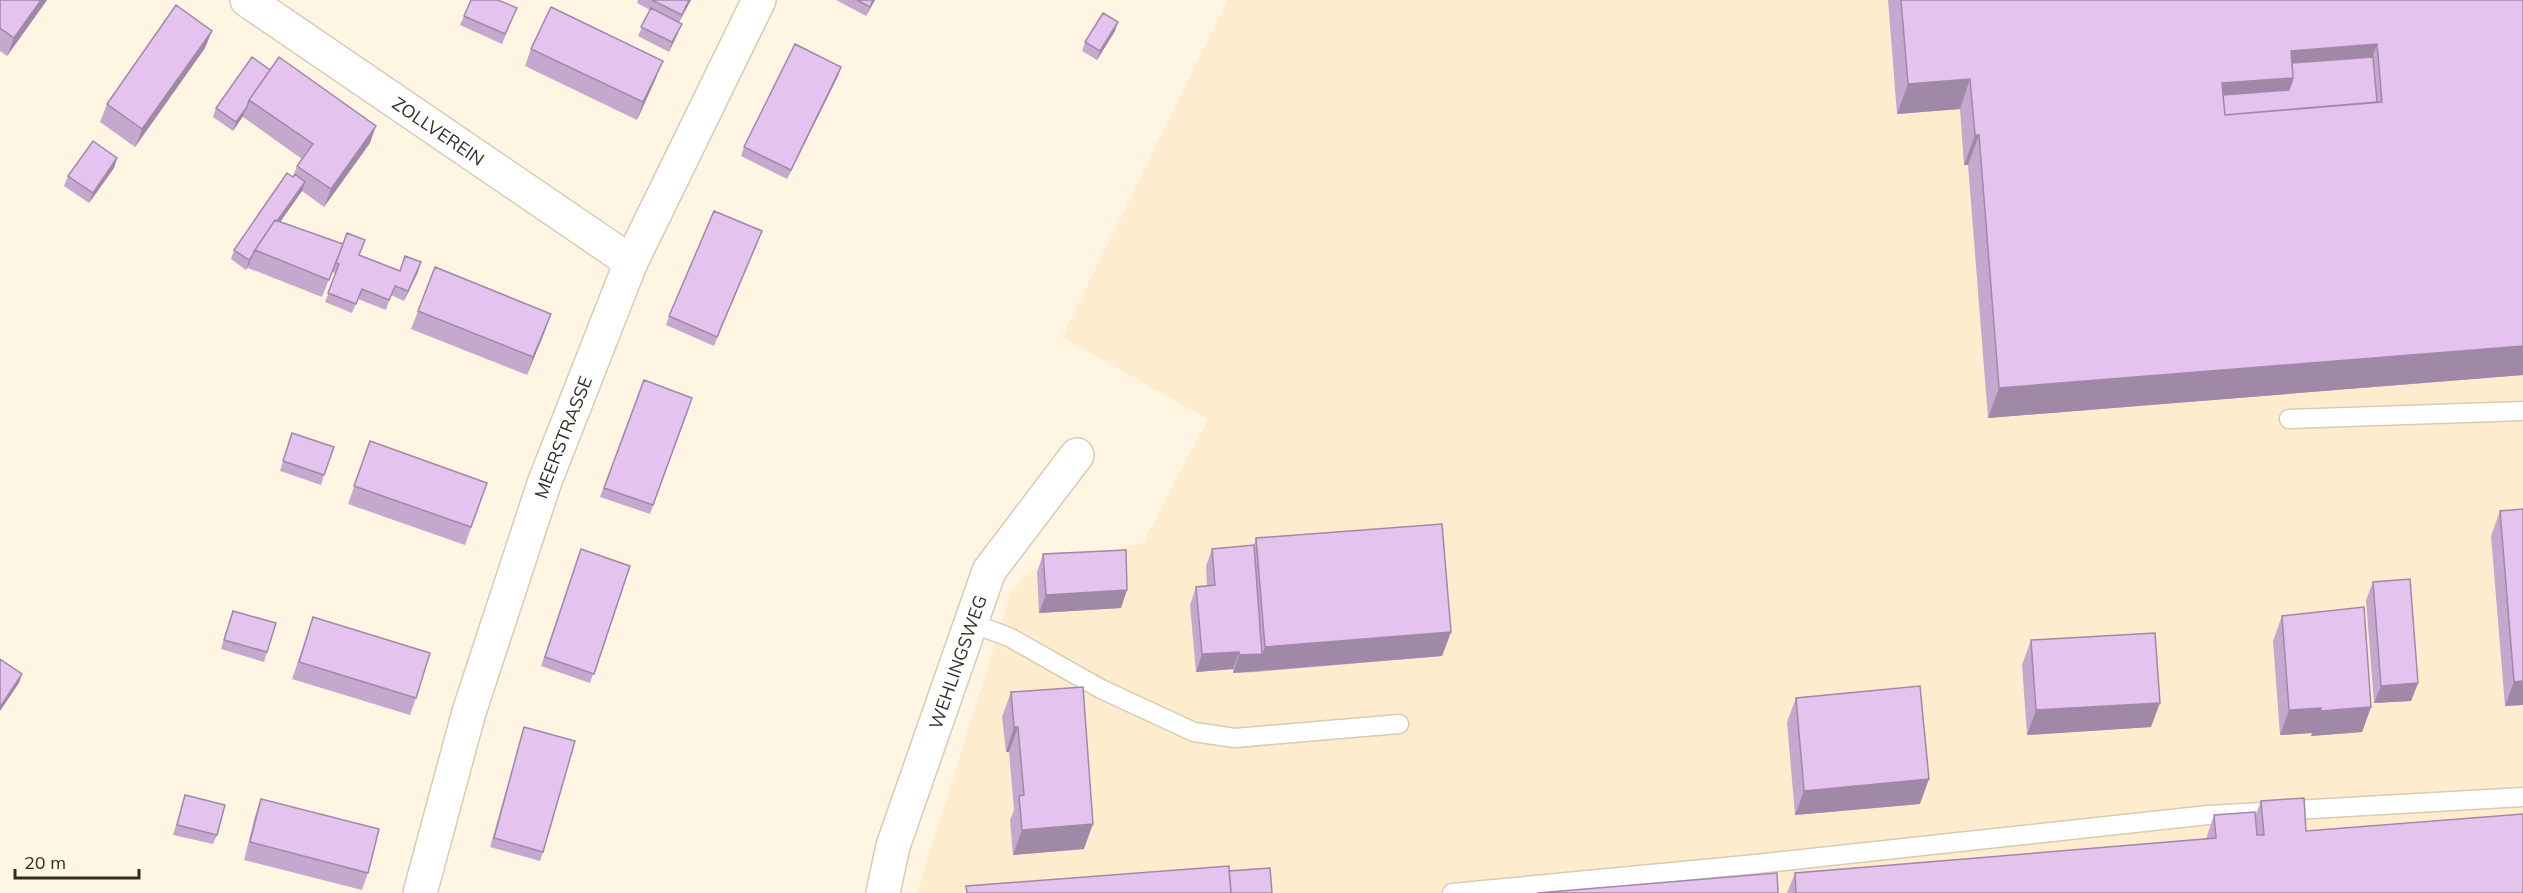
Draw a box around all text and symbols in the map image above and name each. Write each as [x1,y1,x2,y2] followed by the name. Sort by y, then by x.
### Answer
[388,91,489,170] street label: ZOLLVEREIN
[529,373,597,501] street label: MEERSTRASSE
[923,592,991,732] street label: WEHLINGSWEG
[15,842,140,880] scale bar
[24,851,66,874] text: 20 m

